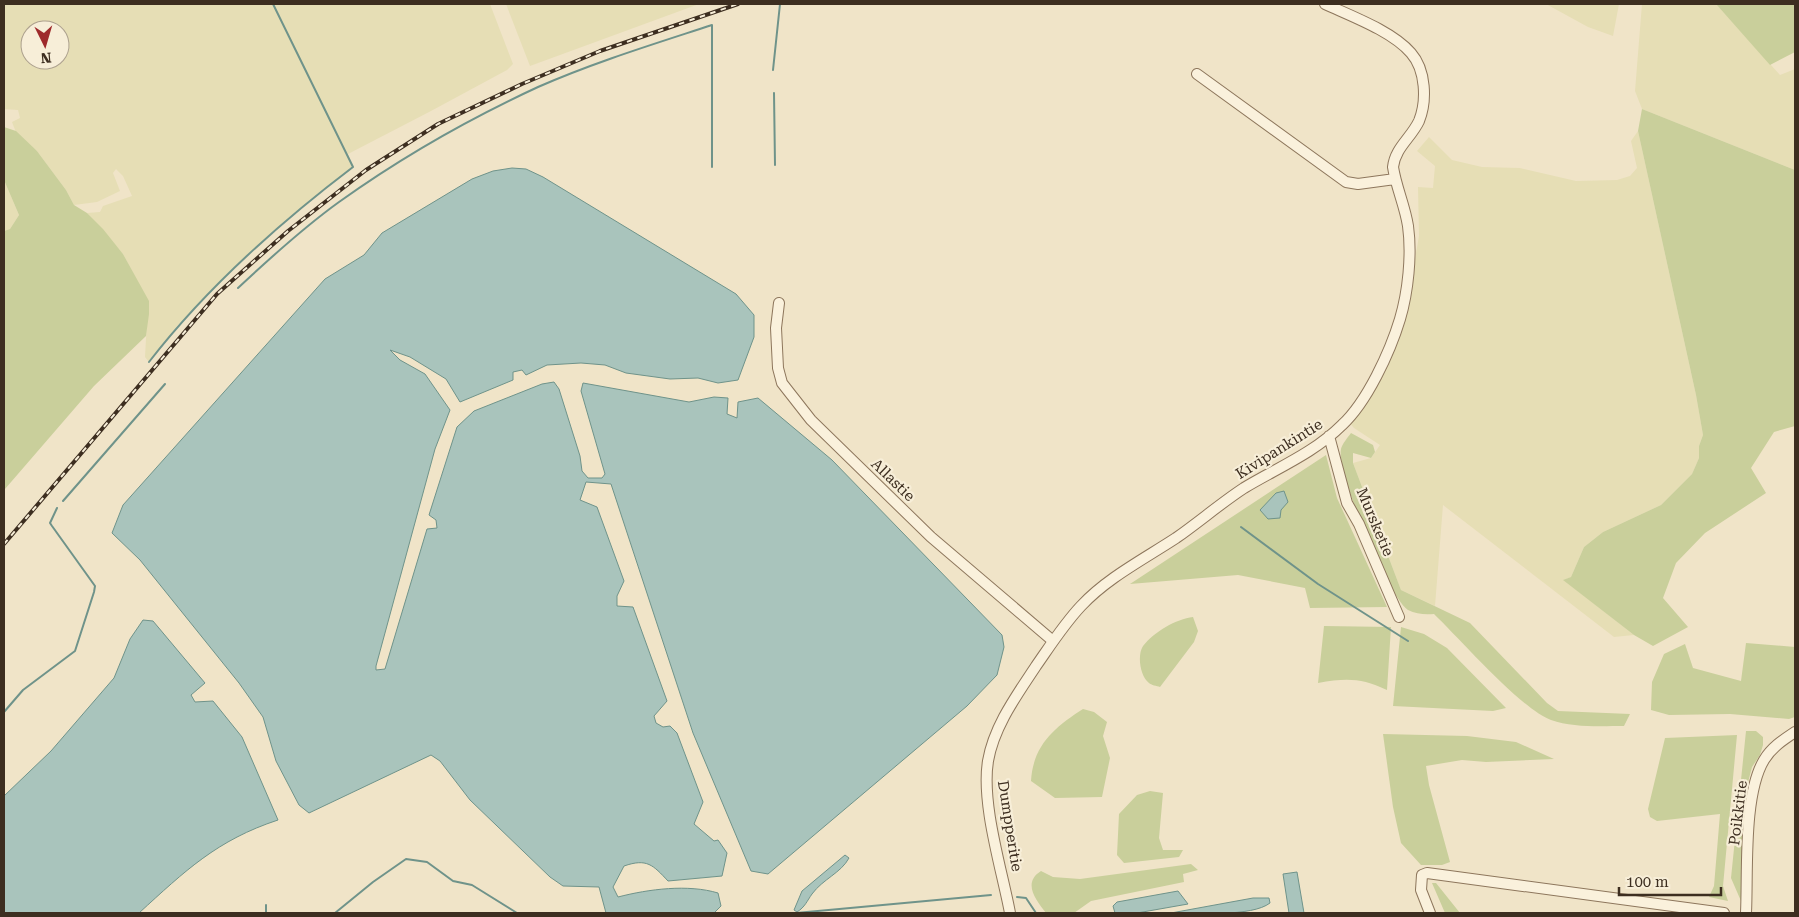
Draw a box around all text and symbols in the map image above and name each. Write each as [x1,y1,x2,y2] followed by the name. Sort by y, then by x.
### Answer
[20,20,70,70] north arrow
[40,50,52,66] text: N
[1232,415,1326,483] street label: Kivipankintie
[867,455,919,505] street label: Allastie
[1352,485,1398,559] street label: Mursketie
[994,779,1026,873] street label: Dumpperitie
[1725,779,1751,847] street label: Poikkitie
[1619,864,1722,896] scale bar
[1626,873,1669,891] text: 100 m

